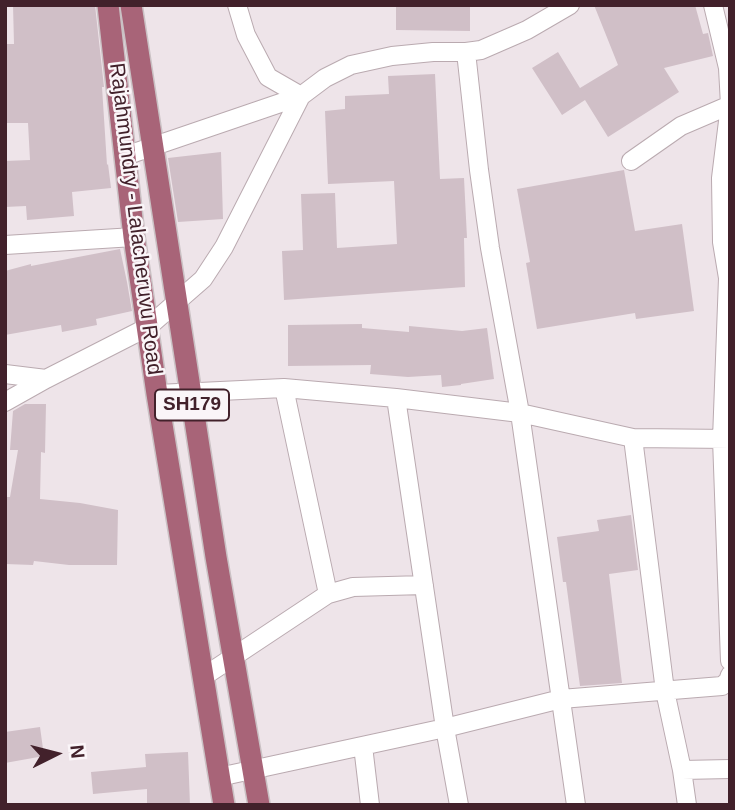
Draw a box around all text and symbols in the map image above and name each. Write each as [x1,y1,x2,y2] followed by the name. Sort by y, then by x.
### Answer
[103,62,167,376] street label: Rajahmundry - Lalacheruvu Road
[155,390,229,420] road number: SH179
[21,719,91,789] north arrow
[66,744,89,760] text: N

